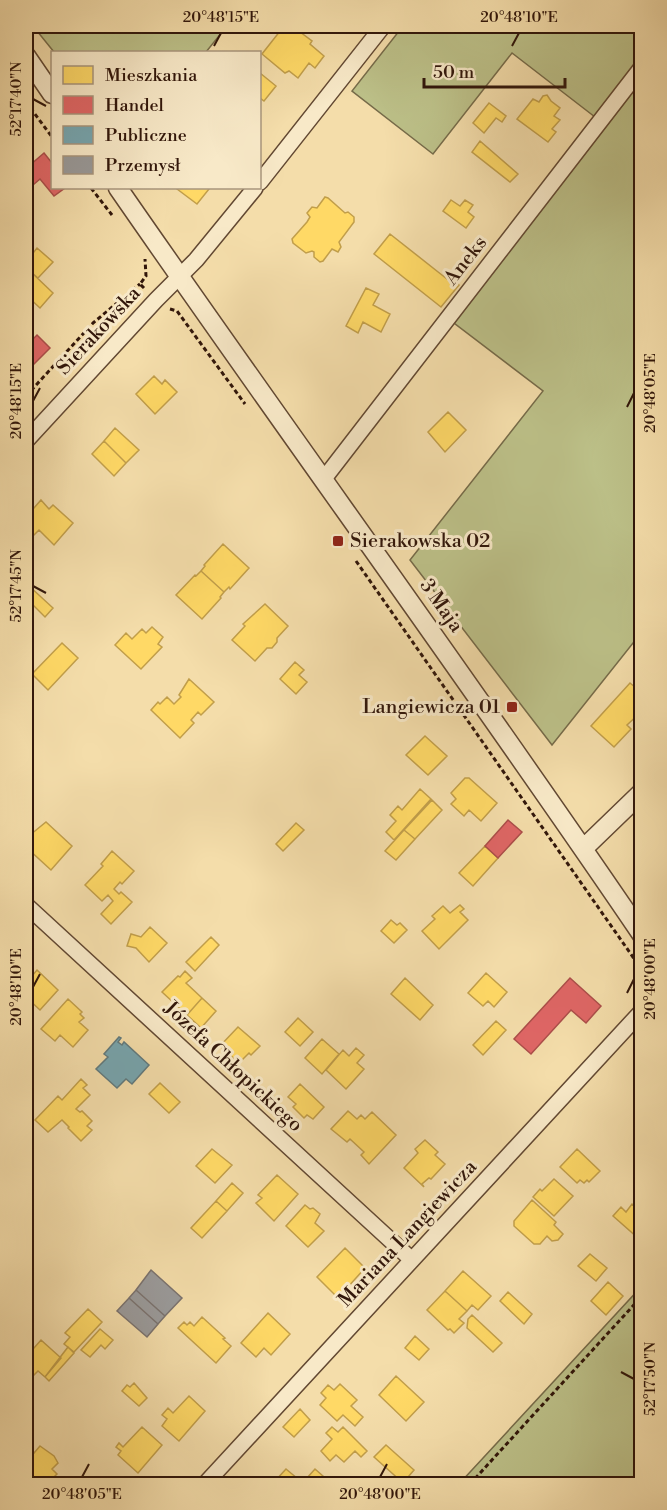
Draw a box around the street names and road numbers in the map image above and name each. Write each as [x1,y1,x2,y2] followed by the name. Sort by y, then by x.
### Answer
[438,231,493,291] street label: Aneks
[52,281,147,380] street label: Sierakowska
[414,574,469,638] street label: 3 Maja
[158,996,308,1138] street label: Józefa Chłopickiego
[333,1155,483,1313] street label: Mariana Langiewicza

